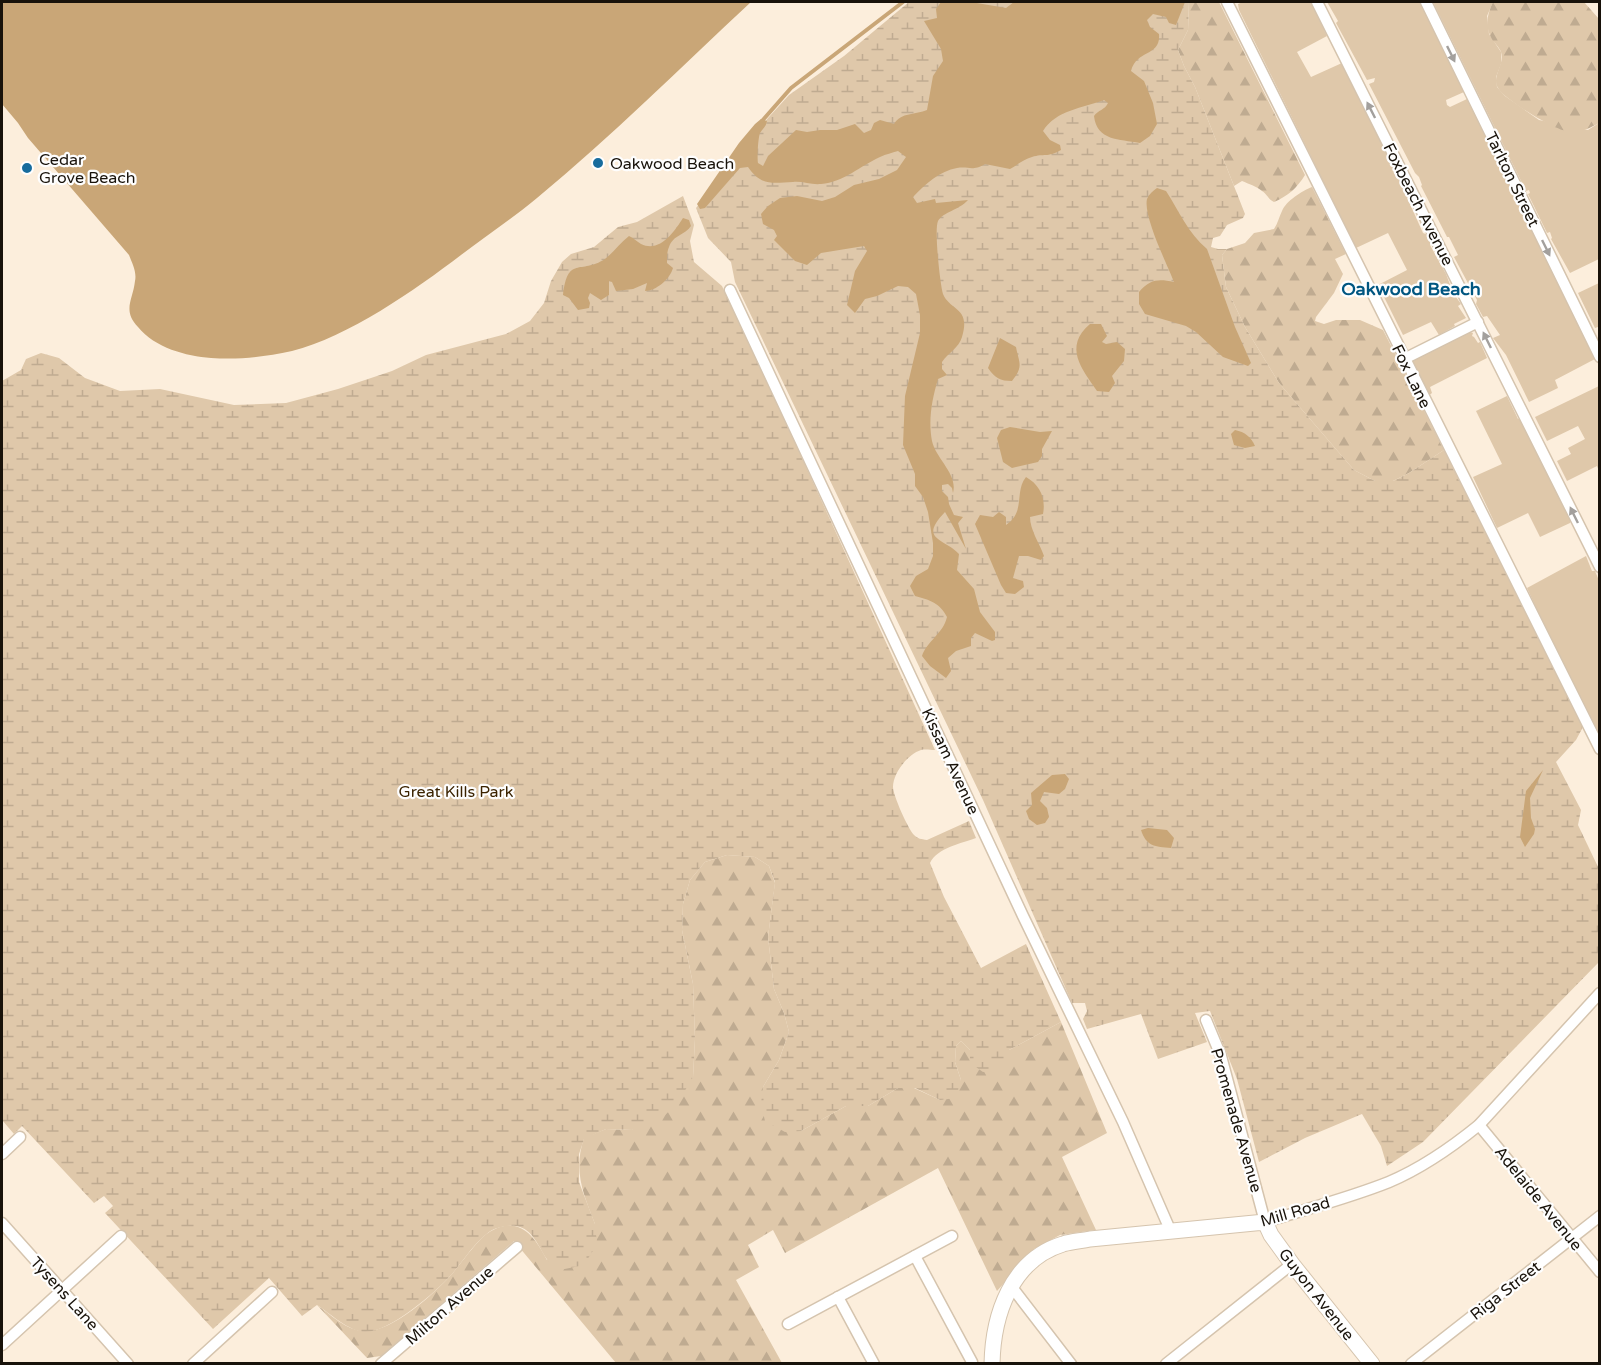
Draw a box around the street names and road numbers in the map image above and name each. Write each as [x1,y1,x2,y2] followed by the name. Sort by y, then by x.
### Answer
[1481,129,1544,230] street label: Tarlton Street
[1379,140,1458,269] street label: Foxbeach Avenue
[1387,341,1435,412] street label: Fox Lane
[917,705,983,818] street label: Kissam Avenue
[1206,1046,1266,1195] street label: Promenade Avenue
[1490,1142,1586,1255] street label: Adelaide Avenue
[1258,1192,1332,1231] street label: Mill Road
[1274,1245,1358,1345] street label: Guyon Avenue
[26,1253,103,1335] street label: Tysens Lane
[1466,1257,1545,1325] street label: Riga Street
[402,1262,498,1349] street label: Milton Avenue

